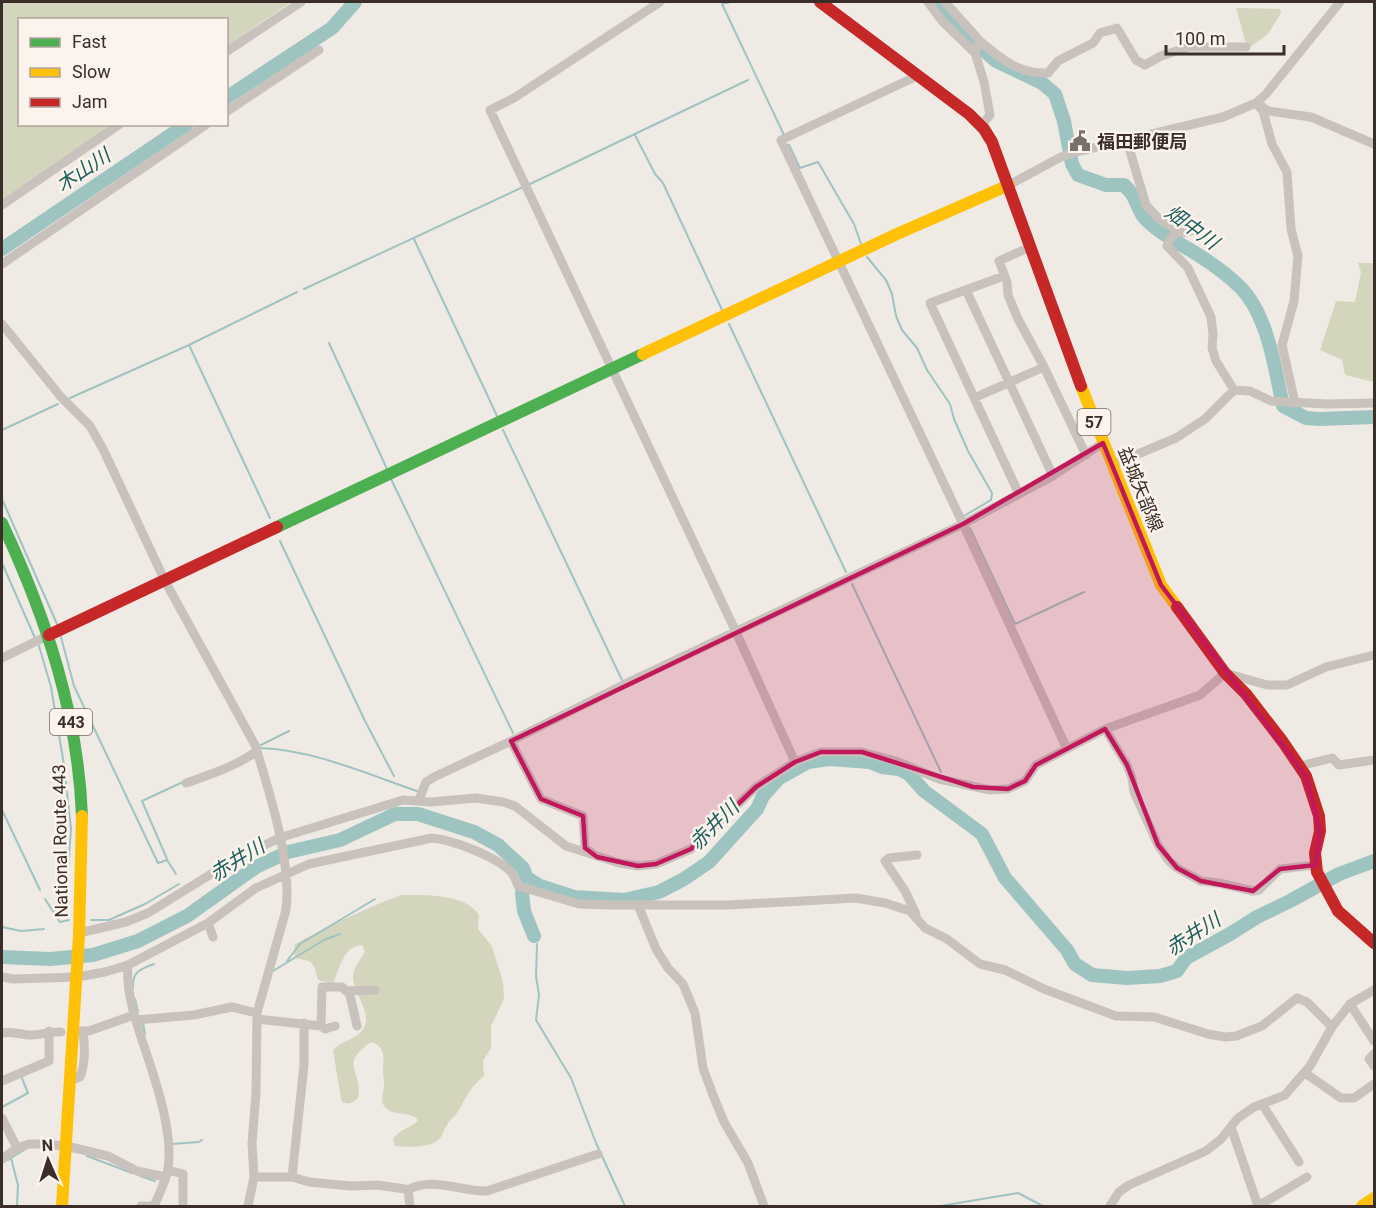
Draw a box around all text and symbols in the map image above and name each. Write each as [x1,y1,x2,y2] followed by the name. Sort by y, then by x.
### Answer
[18,18,228,126] legend
[1166,18,1284,56] scale bar
[1175,28,1226,49] text: 100 m
[72,31,107,52] text: Fast
[72,61,111,82] text: Slow
[72,91,108,112] text: Jam
[1068,129,1092,153] public building icon: 福田郵便局
[1097,131,1187,152] place label: 福田郵便局
[51,142,116,197] water label: 木山川
[1161,200,1225,256] water label: 畑中川
[1078,409,1110,435] road number: 57
[1114,443,1168,535] street label: 益城矢部線
[50,709,92,735] road number: 443
[48,764,72,918] street label: National Route 443
[684,794,745,855] water label: 赤井川
[205,833,270,886] water label: 赤井川
[1161,907,1226,960] water label: 赤井川
[18,1130,78,1190] north arrow
[41,1136,53,1155] text: N

